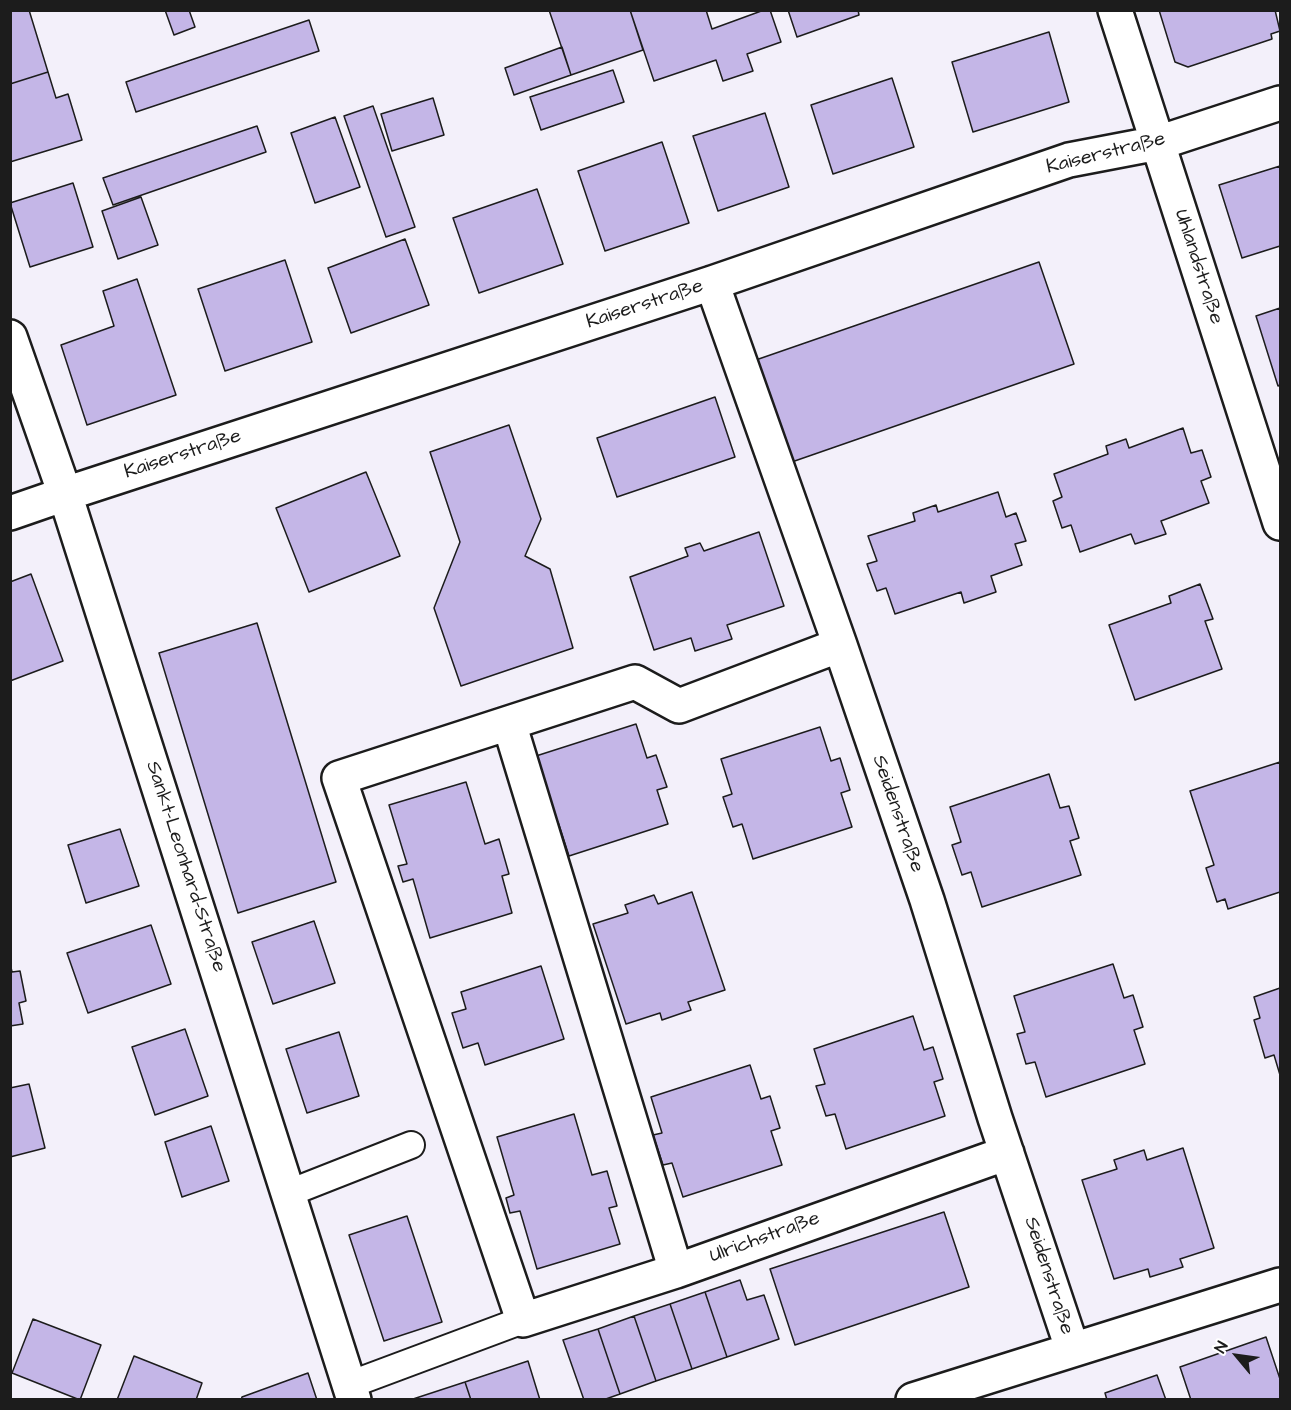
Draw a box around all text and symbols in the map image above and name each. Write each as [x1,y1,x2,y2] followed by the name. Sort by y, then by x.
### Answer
[1044,128,1168,180] street label: Kaiserstraße
[1168,207,1228,327] street label: Uhlandstraße
[583,275,707,335] street label: Kaiserstraße
[121,425,245,485] street label: Kaiserstraße
[866,752,928,876] street label: Seidenstraße
[140,759,230,975] street label: Sankt-Leonhard-Straße
[707,1207,823,1269] street label: Ulrichstraße
[1018,1214,1078,1338] street label: Seidenstraße
[1207,1326,1267,1386] north arrow
[1209,1338,1233,1357] text: N

